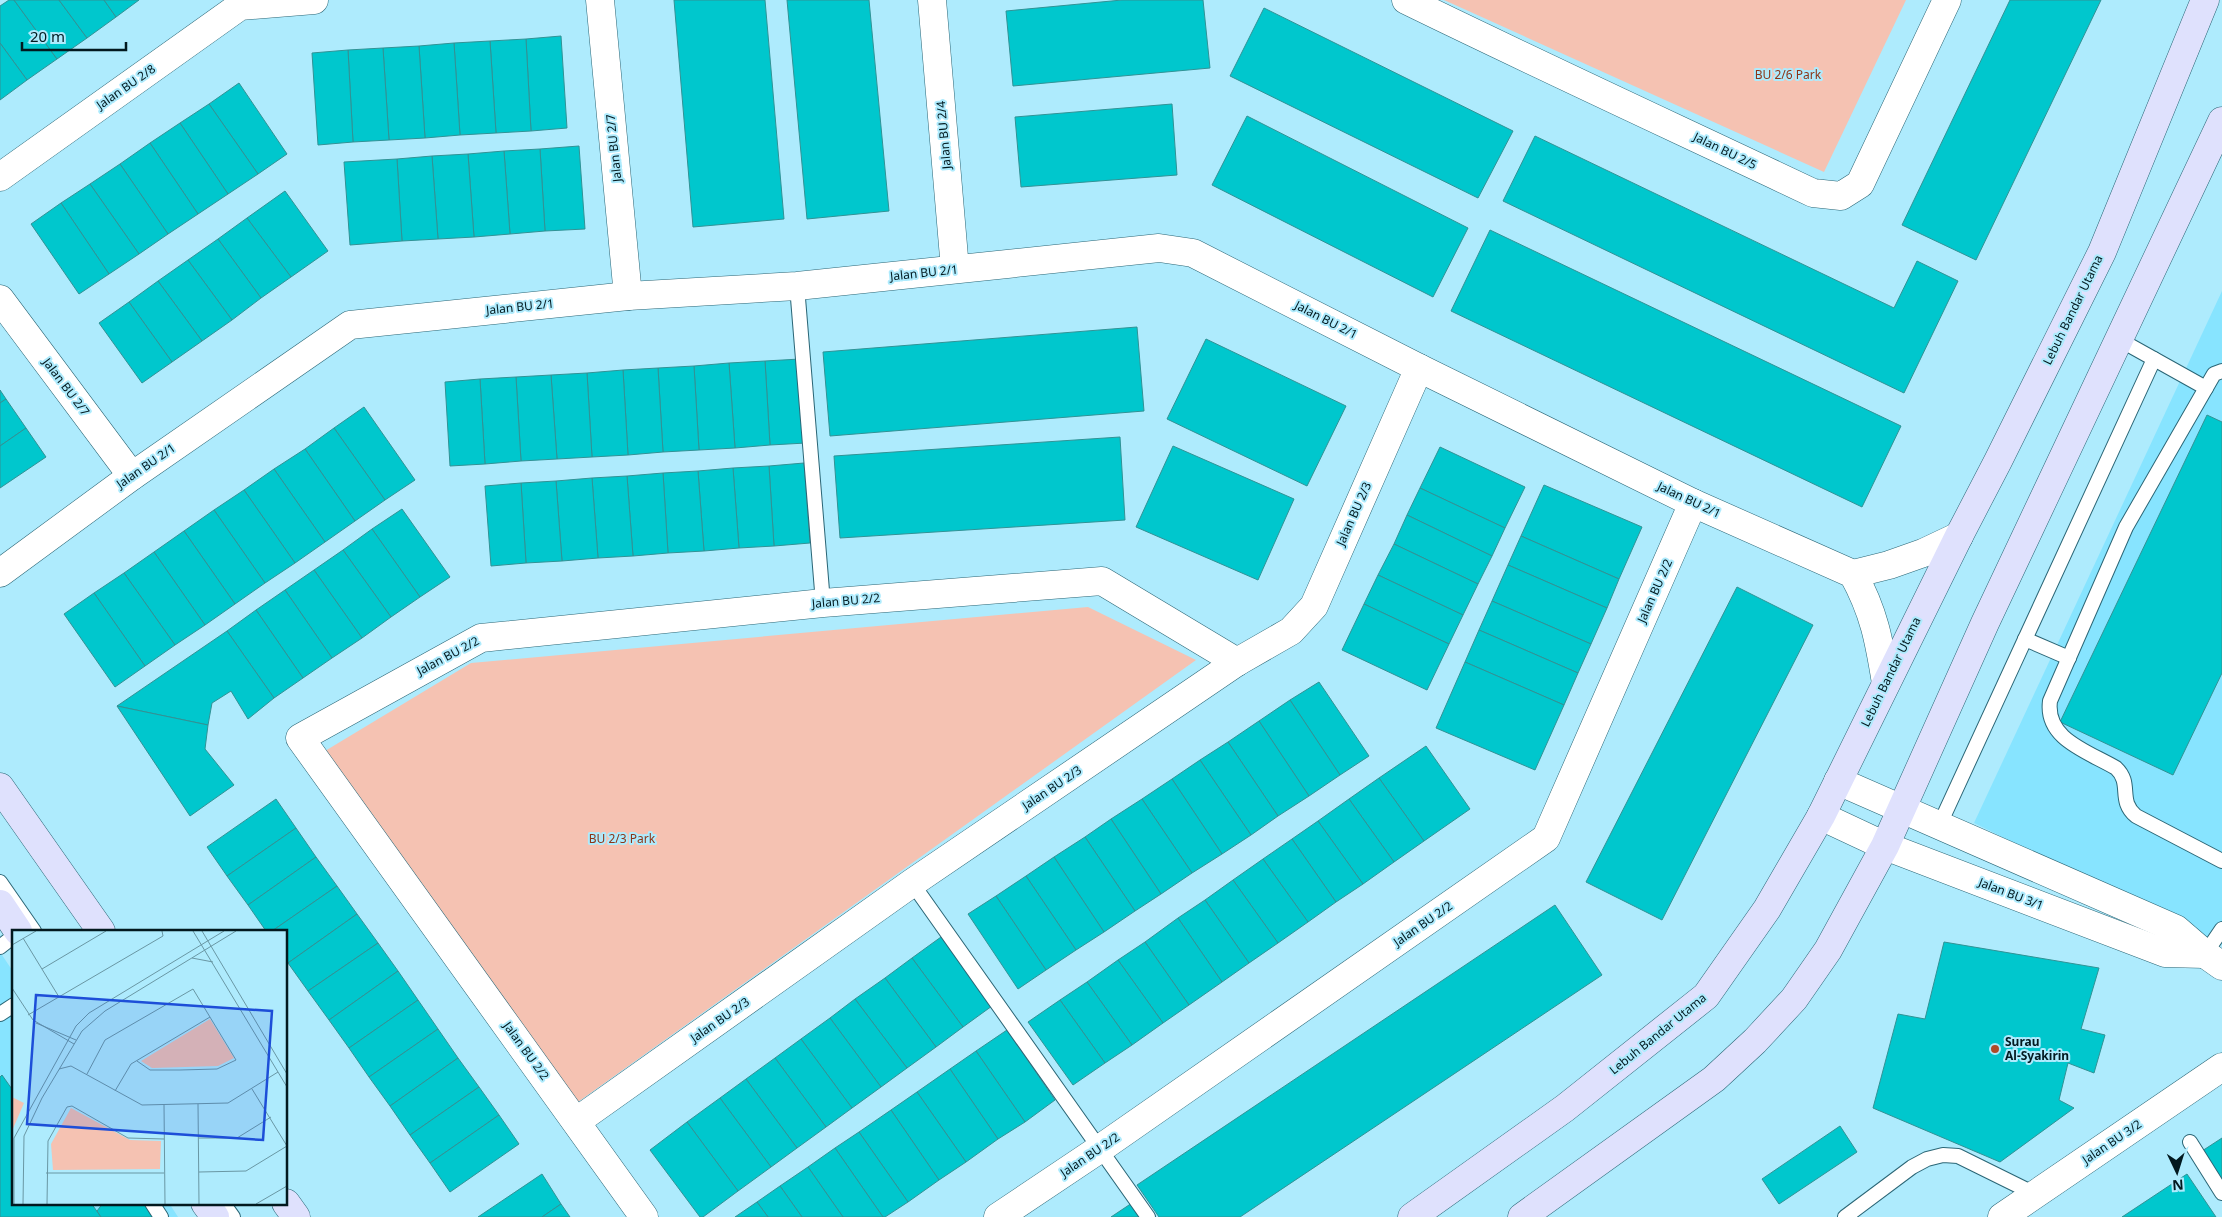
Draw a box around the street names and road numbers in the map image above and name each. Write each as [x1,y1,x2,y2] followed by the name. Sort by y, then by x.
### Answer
[92,60,159,114] street label: Jalan BU 2/8
[932,100,955,171] street label: Jalan BU 2/4
[601,113,626,184] street label: Jalan BU 2/7
[1690,128,1760,173] street label: Jalan BU 2/5
[2039,252,2107,368] street label: Lebuh Bandar Utama
[888,260,959,285] street label: Jalan BU 2/1
[484,294,555,319] street label: Jalan BU 2/1
[1291,296,1360,343] street label: Jalan BU 2/1
[38,354,94,419] street label: Jalan BU 2/7
[112,439,179,493] street label: Jalan BU 2/1
[1654,477,1724,522] street label: Jalan BU 2/1
[1331,479,1375,549] street label: Jalan BU 2/3
[1632,556,1676,626] street label: Jalan BU 2/2
[810,589,881,612] street label: Jalan BU 2/2
[1857,614,1925,730] street label: Lebuh Bandar Utama
[413,632,482,680] street label: Jalan BU 2/2
[1018,761,1085,814] street label: Jalan BU 2/3
[1975,873,2046,914] street label: Jalan BU 3/1
[1389,897,1456,951] street label: Jalan BU 2/2
[1606,989,1710,1078] street label: Lebuh Bandar Utama
[686,993,753,1047] street label: Jalan BU 2/3
[499,1017,553,1083] street label: Jalan BU 2/2
[2078,1115,2145,1168] street label: Jalan BU 3/2
[1056,1128,1123,1181] street label: Jalan BU 2/2

